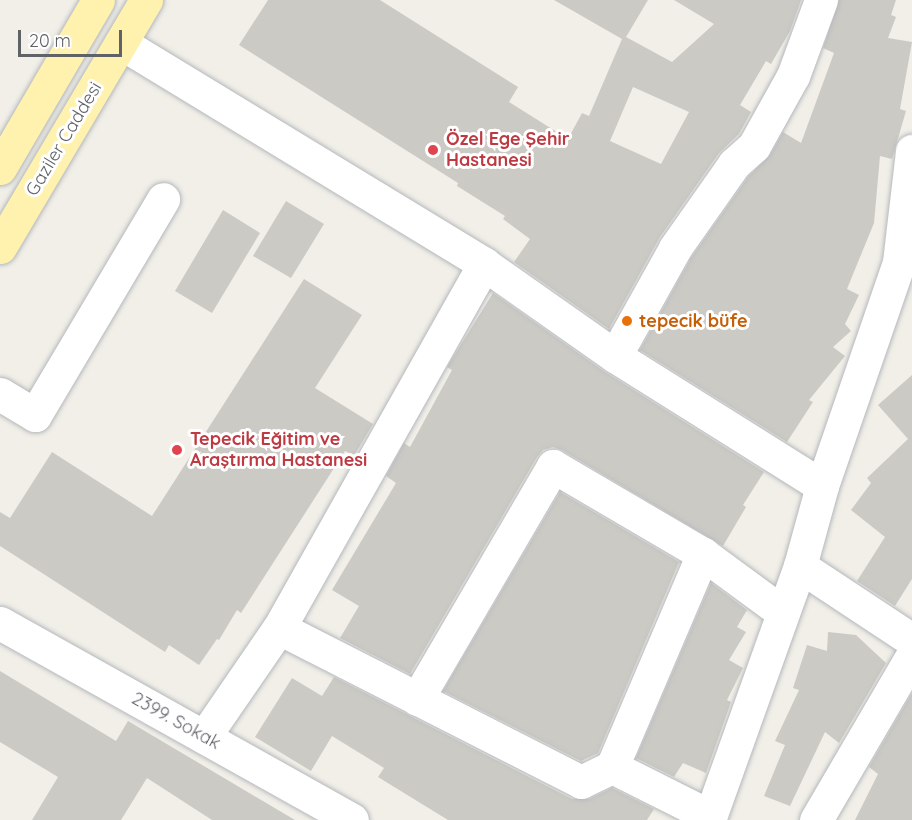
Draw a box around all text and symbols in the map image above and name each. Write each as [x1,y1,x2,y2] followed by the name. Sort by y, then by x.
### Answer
[21,18,124,56] scale bar
[29,29,71,52] text: 20 m
[22,78,106,200] street label: Gaziler Caddesi
[446,129,570,172] place label: Özel Ege Şehir Hastanesi
[424,141,442,159] marker: Özel Ege Şehir Hastanesi
[639,310,748,332] place label: tepecik büfe
[620,314,634,328] marker: tepecik büfe
[190,429,367,472] place label: Tepecik Eğitim ve Araştırma Hastanesi
[168,441,186,459] marker: Tepecik Eğitim ve Araştırma Hastanesi
[128,688,224,754] street label: 2399. Sokak

